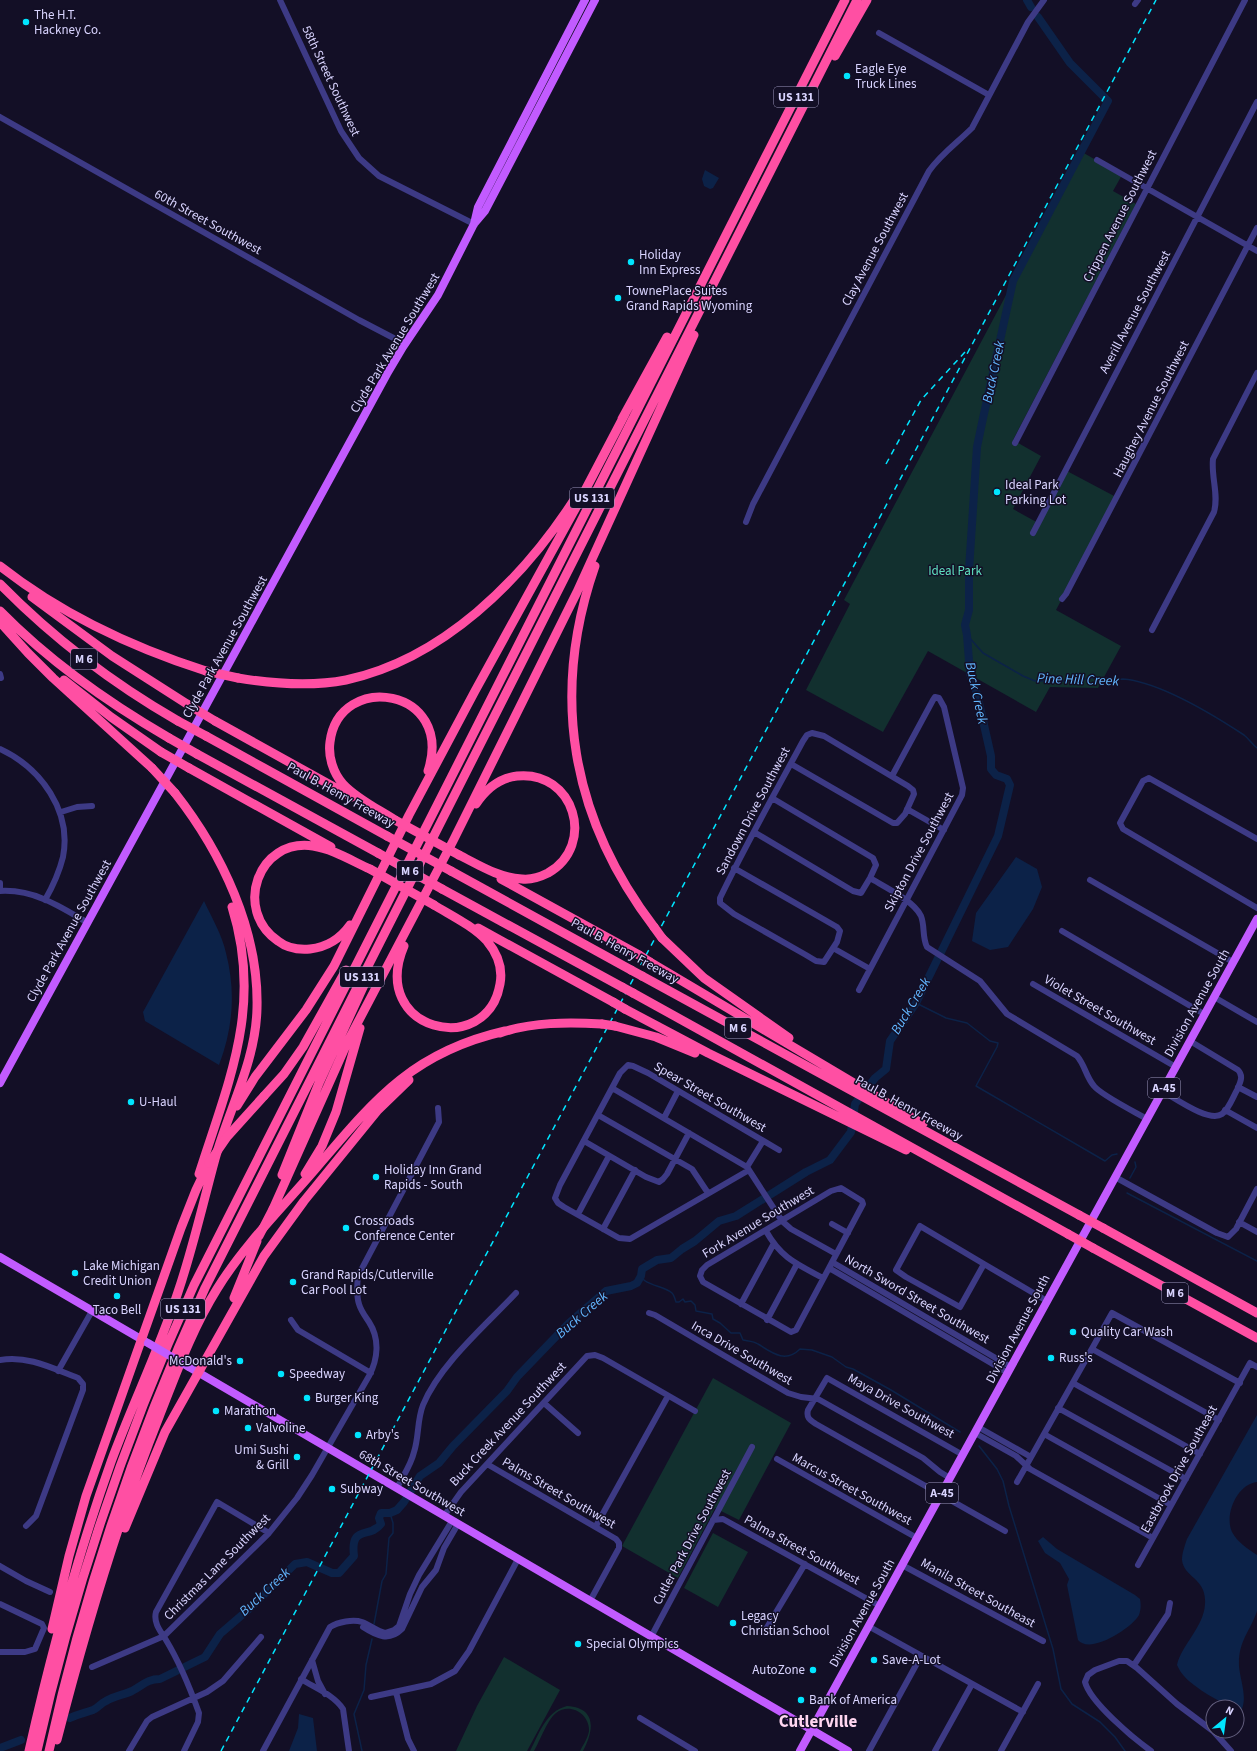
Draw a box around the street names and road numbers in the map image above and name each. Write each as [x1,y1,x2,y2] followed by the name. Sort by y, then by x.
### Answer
[297,23,365,140] street label: 58th Street Southwest
[774,87,818,107] road number: US 131
[1079,146,1161,285] street label: Crippen Avenue Southwest
[151,185,265,259] street label: 60th Street Southwest
[837,188,913,309] street label: Clay Avenue Southwest
[1095,247,1175,377] street label: Averill Avenue Southwest
[346,269,444,416] street label: Clyde Park Avenue Southwest
[1109,337,1194,481] street label: Haughey Avenue Southwest
[570,488,614,508] road number: US 131
[178,572,272,722] street label: Clyde Park Avenue Southwest
[71,649,97,669] road number: M 6
[712,743,795,878] street label: Sandown Drive Southwest
[284,758,398,832] street label: Paul B. Henry Freeway
[880,788,958,915] street label: Skipton Drive Southwest
[22,856,116,1006] street label: Clyde Park Avenue Southwest
[397,861,423,881] road number: M 6
[568,914,682,988] street label: Paul B. Henry Freeway
[1160,946,1234,1060] street label: Division Avenue South
[340,967,384,987] road number: US 131
[1041,971,1160,1050] street label: Violet Street Southwest
[725,1018,751,1038] road number: M 6
[650,1057,770,1137] street label: Spear Street Southwest
[852,1071,966,1145] street label: Paul B. Henry Freeway
[1148,1078,1180,1098] road number: A-45
[699,1181,818,1263] street label: Fork Avenue Southwest
[841,1250,993,1348] street label: North Sword Street Southwest
[982,1271,1054,1387] street label: Division Avenue South
[1162,1283,1188,1303] road number: M 6
[161,1299,205,1319] road number: US 131
[688,1317,796,1390] street label: Inca Drive Southwest
[446,1357,571,1490] street label: Buck Creek Avenue Southwest
[844,1369,958,1443] street label: Maya Drive Southwest
[1136,1401,1222,1536] street label: Eastbrook Drive Southeast
[356,1445,469,1521] street label: 68th Street Southwest
[789,1449,916,1530] street label: Marcus Street Southwest
[499,1453,620,1533] street label: Palms Street Southwest
[649,1466,736,1608] street label: Cutler Park Drive Southwest
[926,1483,958,1503] road number: A-45
[160,1509,275,1624] street label: Christmas Lane Southwest
[741,1511,864,1590] street label: Palma Street Southwest
[917,1554,1039,1632] street label: Manila Street Southeast
[825,1556,899,1670] street label: Division Avenue South

